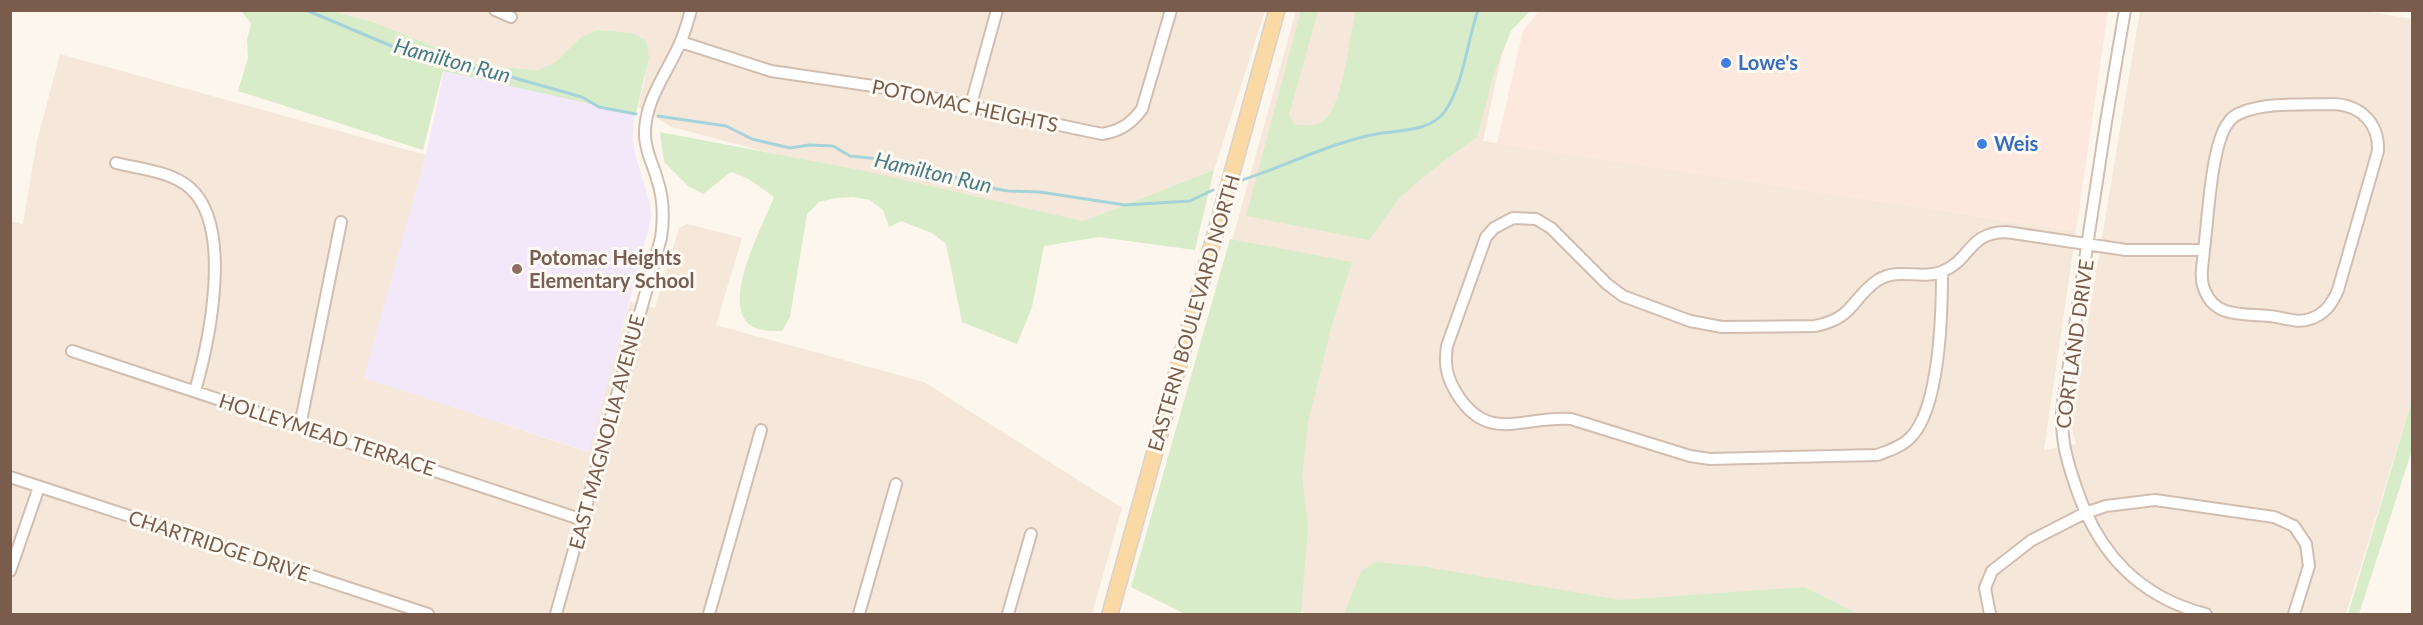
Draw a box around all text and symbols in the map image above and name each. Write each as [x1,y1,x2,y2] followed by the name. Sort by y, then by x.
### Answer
[391,32,513,87] water label: Hamilton Run
[1738,50,1798,74] place label: Lowe's
[1719,56,1733,70] marker: Lowe's
[870,74,1060,136] street label: POTOMAC HEIGHTS
[1994,131,2039,155] place label: Weis
[1975,137,1989,151] marker: Weis
[872,146,994,197] water label: Hamilton Run
[1142,171,1244,454] street label: EASTERN BOULEVARD NORTH
[529,245,694,292] place label: Potomac Heights Elementary School
[2050,258,2098,430] street label: CORTLAND DRIVE
[510,262,524,276] marker: Potomac Heights Elementary School
[563,312,649,552] street label: EAST MAGNOLIA AVENUE
[216,388,438,480] street label: HOLLEYMEAD TERRACE
[126,504,313,586] street label: CHARTRIDGE DRIVE

